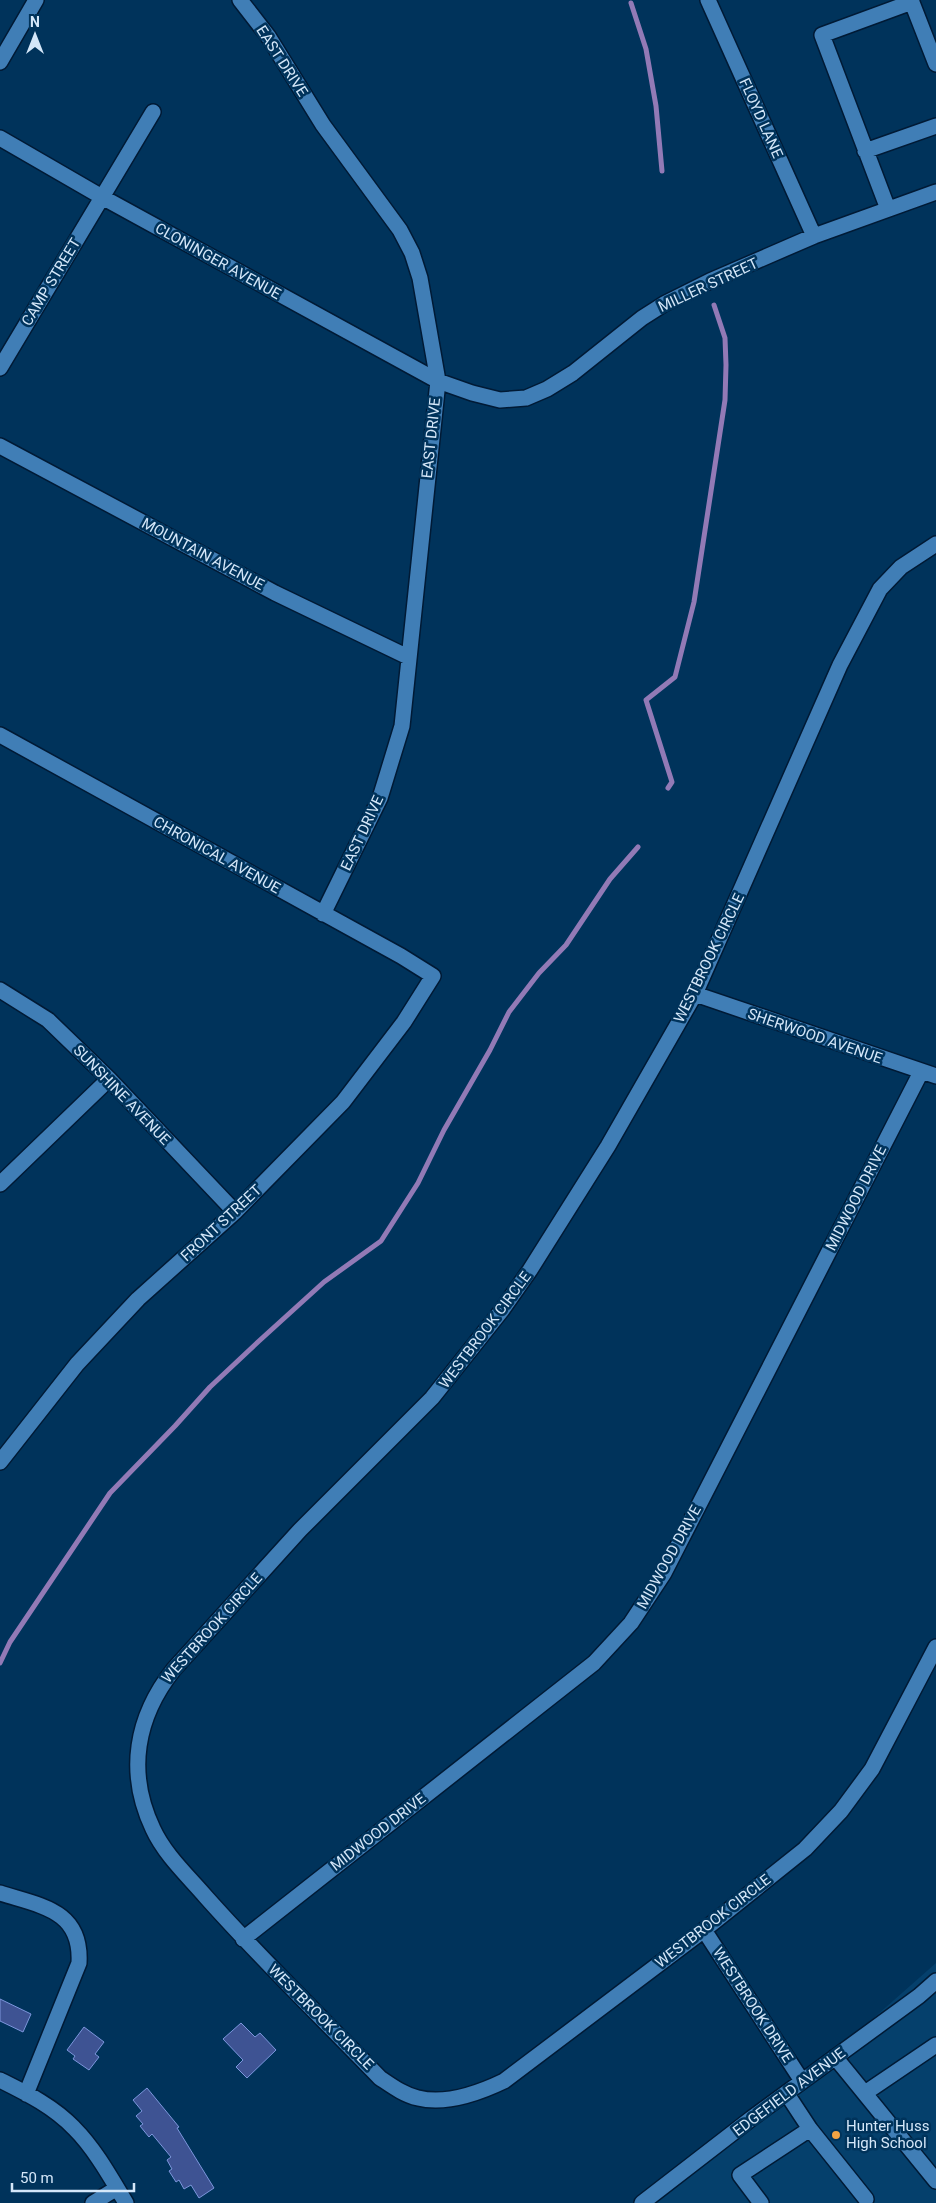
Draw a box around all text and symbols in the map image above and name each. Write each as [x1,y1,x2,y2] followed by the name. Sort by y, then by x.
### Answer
[10,10,60,60] north arrow
[30,14,40,30] text: N
[252,22,312,100] street label: EAST DRIVE
[735,75,787,161] street label: FLOYD LANE
[152,219,284,303] street label: CLONINGER AVENUE
[18,235,84,329] street label: CAMP STREET
[655,254,761,316] street label: MILLER STREET
[418,396,444,479] street label: EAST DRIVE
[139,514,268,594] street label: MOUNTAIN AVENUE
[337,792,387,873] street label: EAST DRIVE
[150,813,284,898] street label: CHRONICAL AVENUE
[670,890,748,1026] street label: WESTBROOK CIRCLE
[745,1005,885,1068] street label: SHERWOOD AVENUE
[70,1041,175,1149] street label: SUNSHINE AVENUE
[822,1142,891,1254] street label: MIDWOOD DRIVE
[177,1181,265,1265] street label: FRONT STREET
[435,1268,535,1392] street label: WESTBROOK CIRCLE
[633,1502,705,1612] street label: MIDWOOD DRIVE
[158,1569,266,1687] street label: WESTBROOK CIRCLE
[327,1789,430,1875] street label: MIDWOOD DRIVE
[652,1870,775,1972] street label: WESTBROOK CIRCLE
[709,1944,797,2066] street label: WESTBROOK DRIVE
[265,1961,378,2074] street label: WESTBROOK CIRCLE
[729,2044,849,2140] street label: EDGEFIELD AVENUE
[846,2117,929,2152] place label: Hunter Huss High School
[830,2129,842,2141] marker: Hunter Huss High School
[12,2160,135,2192] scale bar
[20,2169,54,2187] text: 50 m

